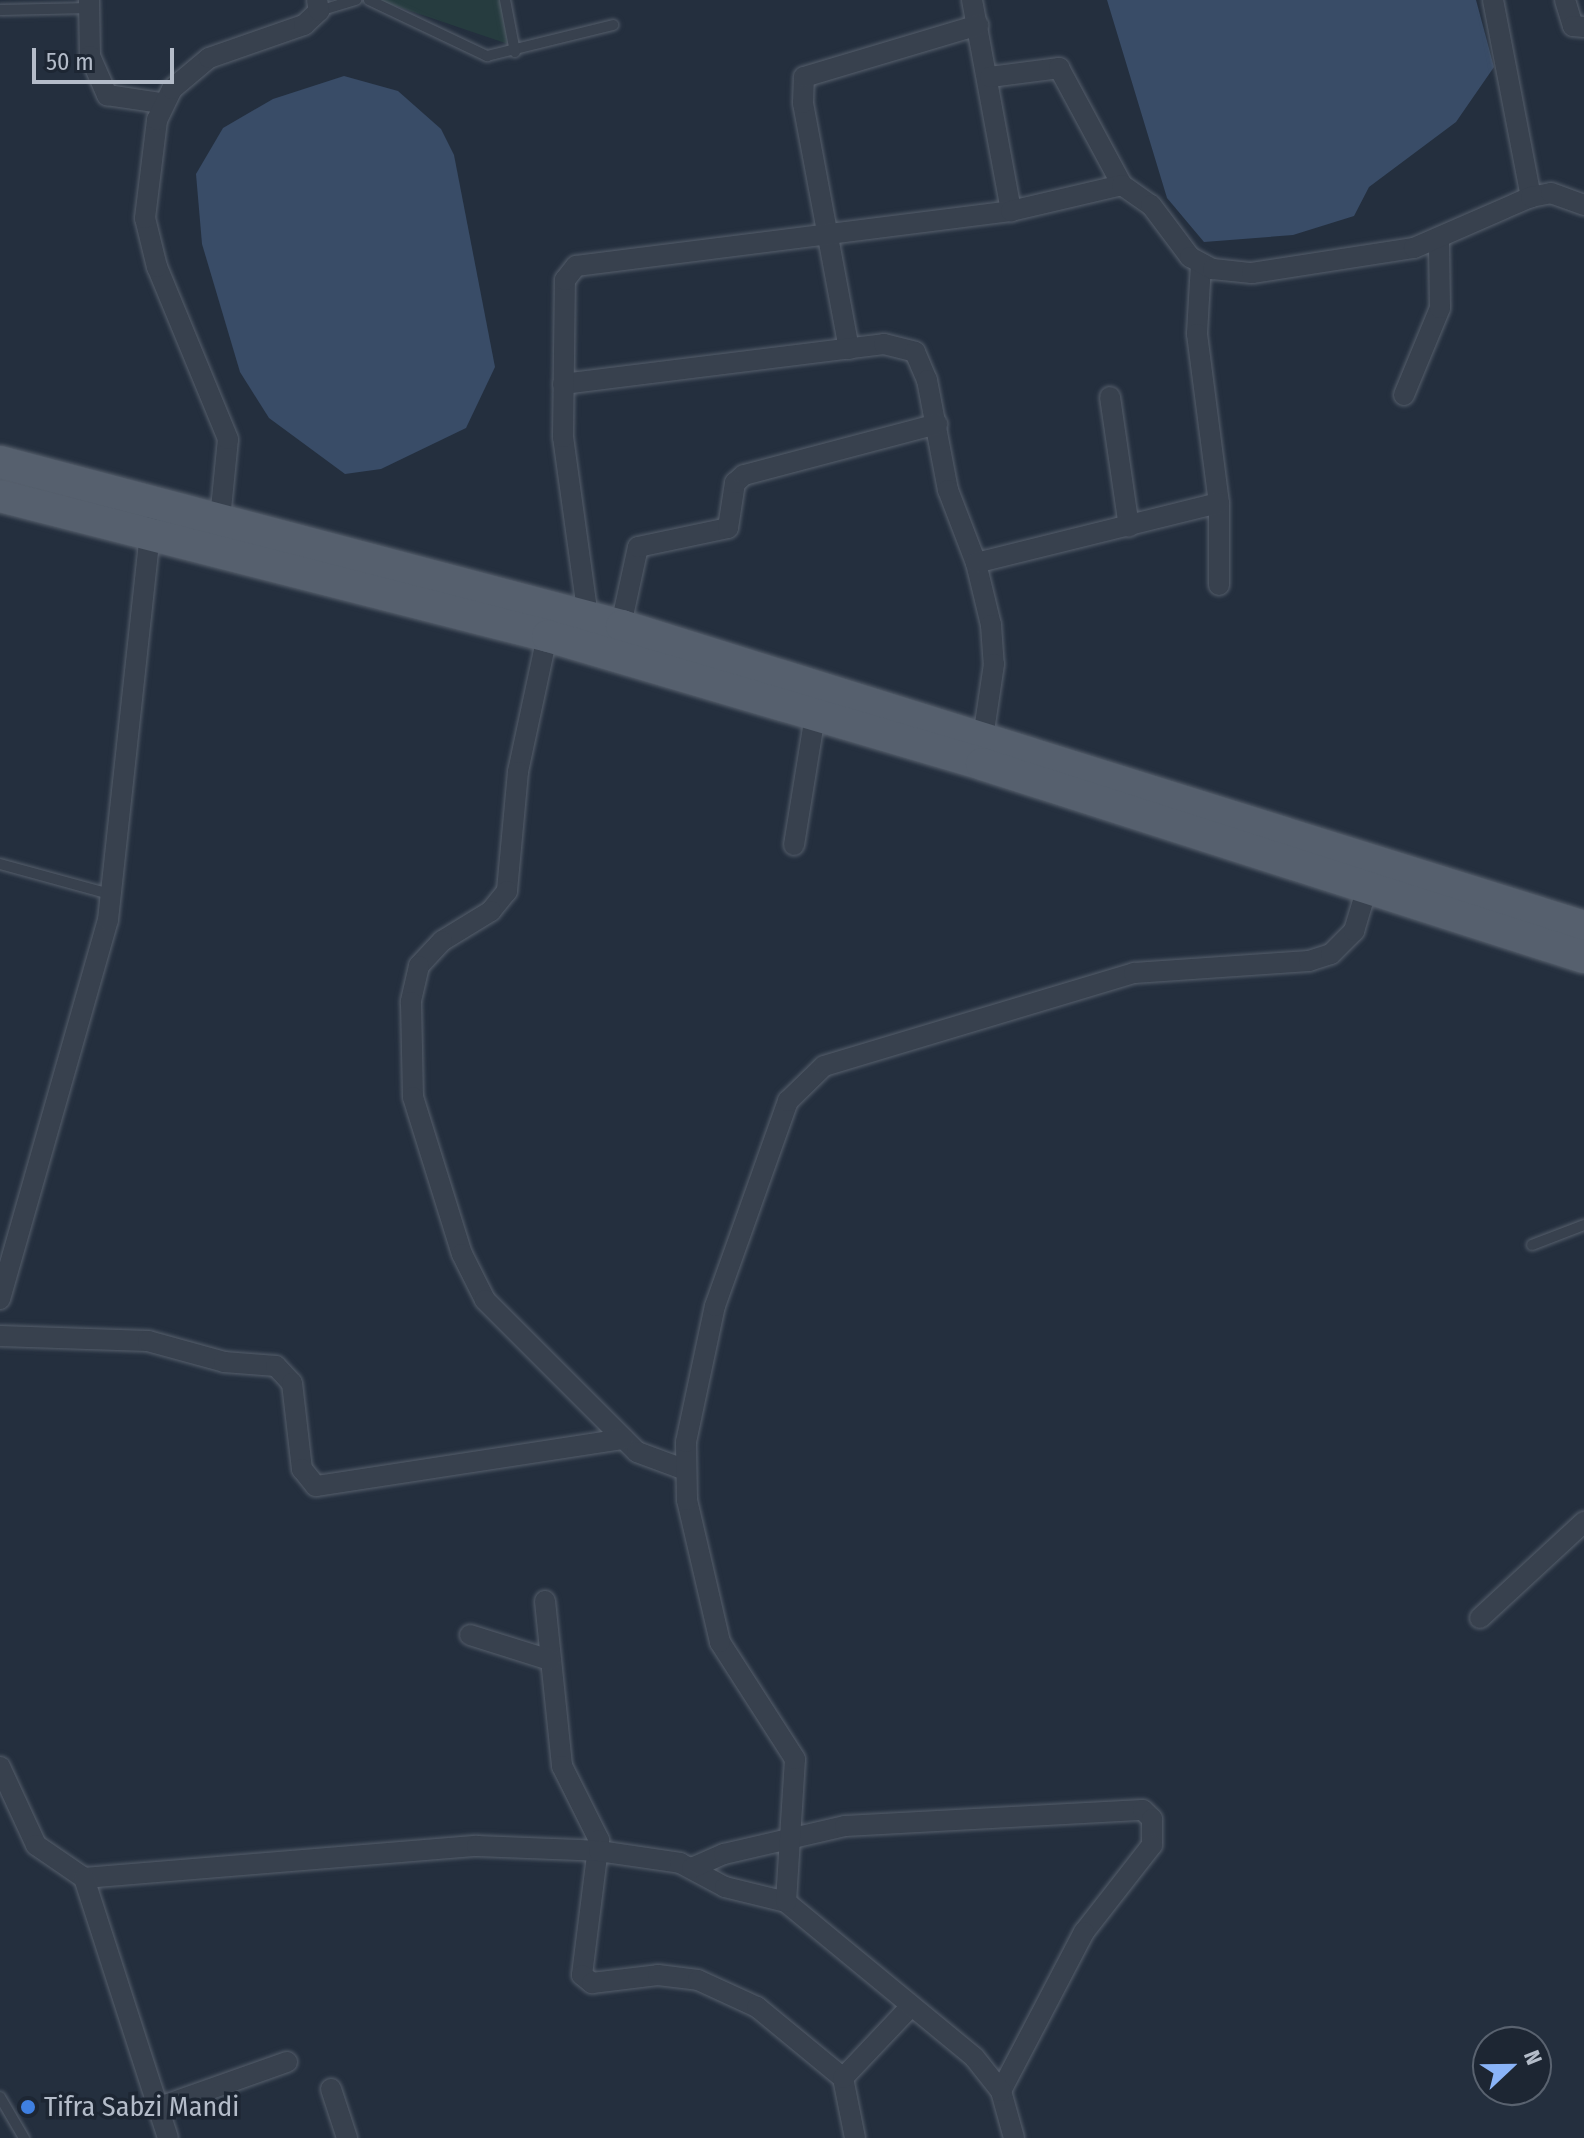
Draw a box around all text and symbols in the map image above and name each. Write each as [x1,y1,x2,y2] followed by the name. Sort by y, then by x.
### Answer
[36,32,178,82] scale bar
[46,48,94,76] text: 50 m
[1472,2026,1552,2106] north arrow
[1518,2046,1548,2069] text: N
[44,2090,239,2124] place label: Tifra Sabzi Mandi
[19,2098,37,2116] marker: Tifra Sabzi Mandi

